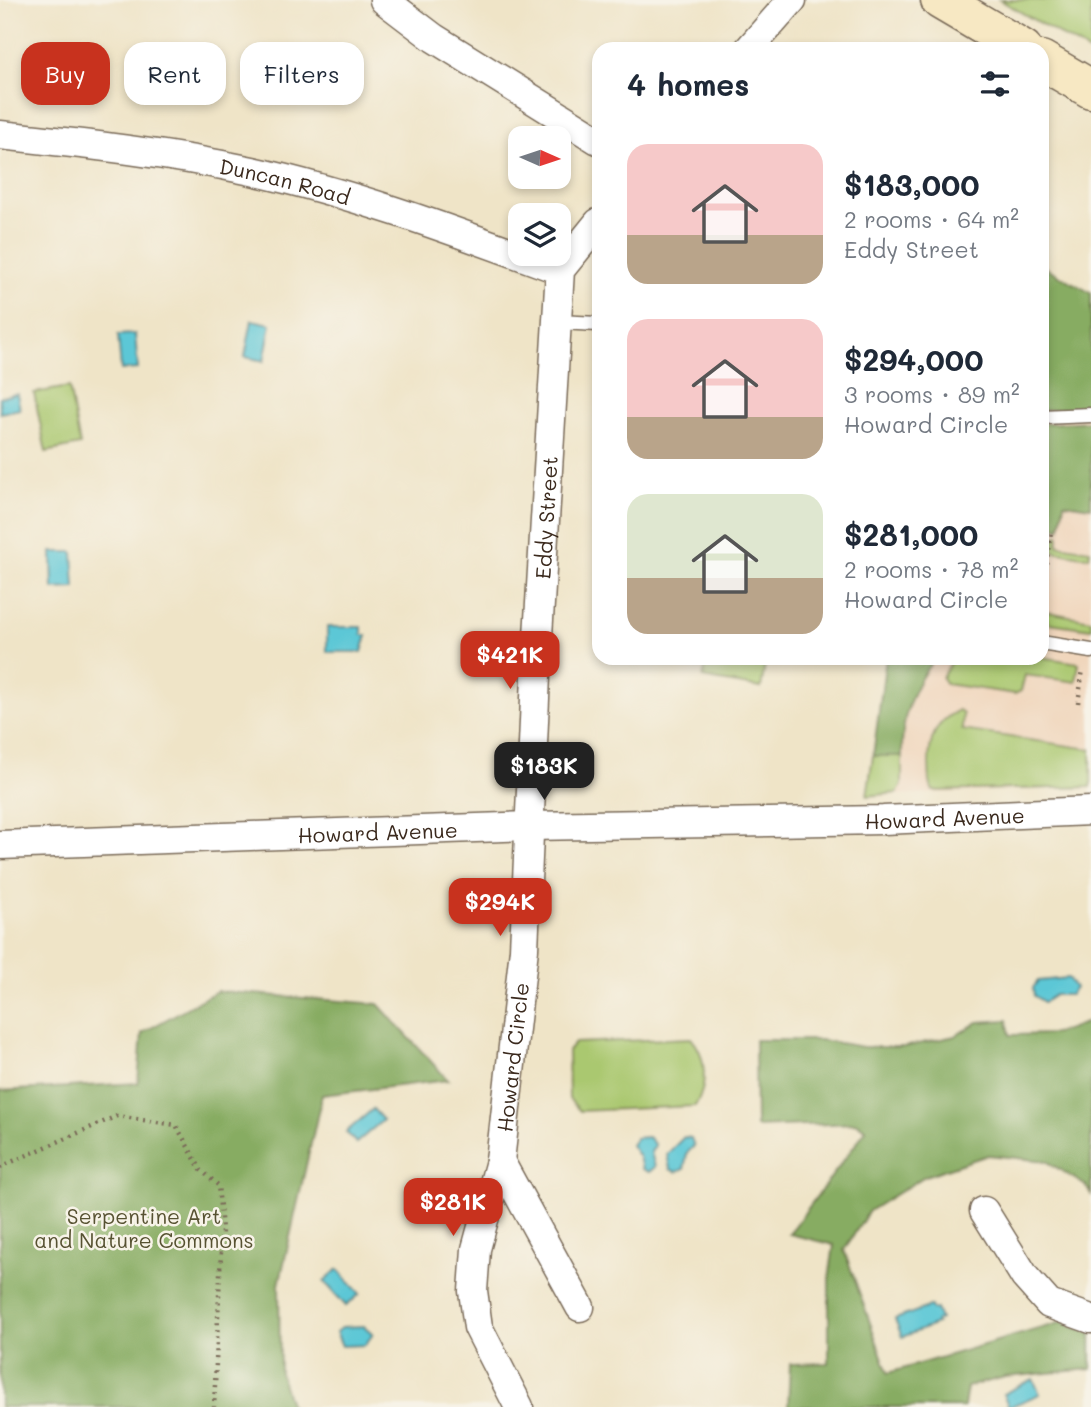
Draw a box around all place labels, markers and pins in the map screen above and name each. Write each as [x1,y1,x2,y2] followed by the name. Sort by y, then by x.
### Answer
[461,632,559,691] pin: $421K
[495,742,593,802] pin: $183K
[451,878,549,938] pin: $294K
[404,1178,502,1238] pin: $281K

